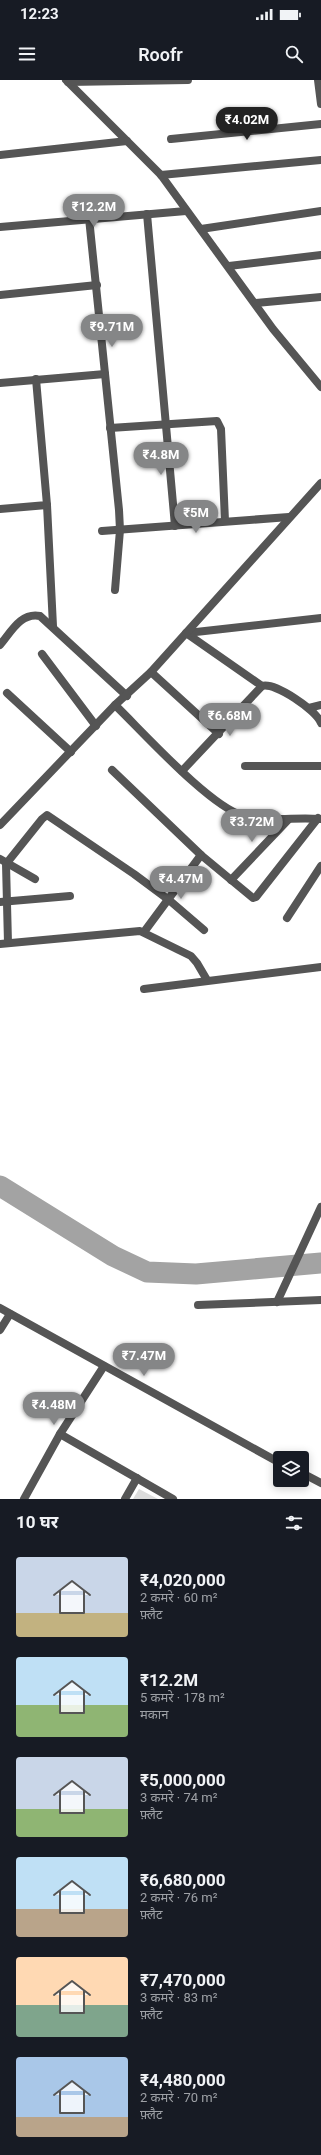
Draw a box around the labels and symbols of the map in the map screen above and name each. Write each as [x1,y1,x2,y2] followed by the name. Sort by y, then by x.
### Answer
[214,107,280,141] pin: ₹4.02M
[61,194,127,228] pin: ₹12.2M
[79,314,145,348] pin: ₹9.71M
[133,442,189,476] pin: ₹4.8M
[177,500,215,534] pin: ₹5M
[197,703,263,737] pin: ₹6.68M
[219,809,285,843] pin: ₹3.72M
[148,866,214,900] pin: ₹4.47M
[111,1343,177,1377] pin: ₹7.47M
[21,1392,87,1426] pin: ₹4.48M

